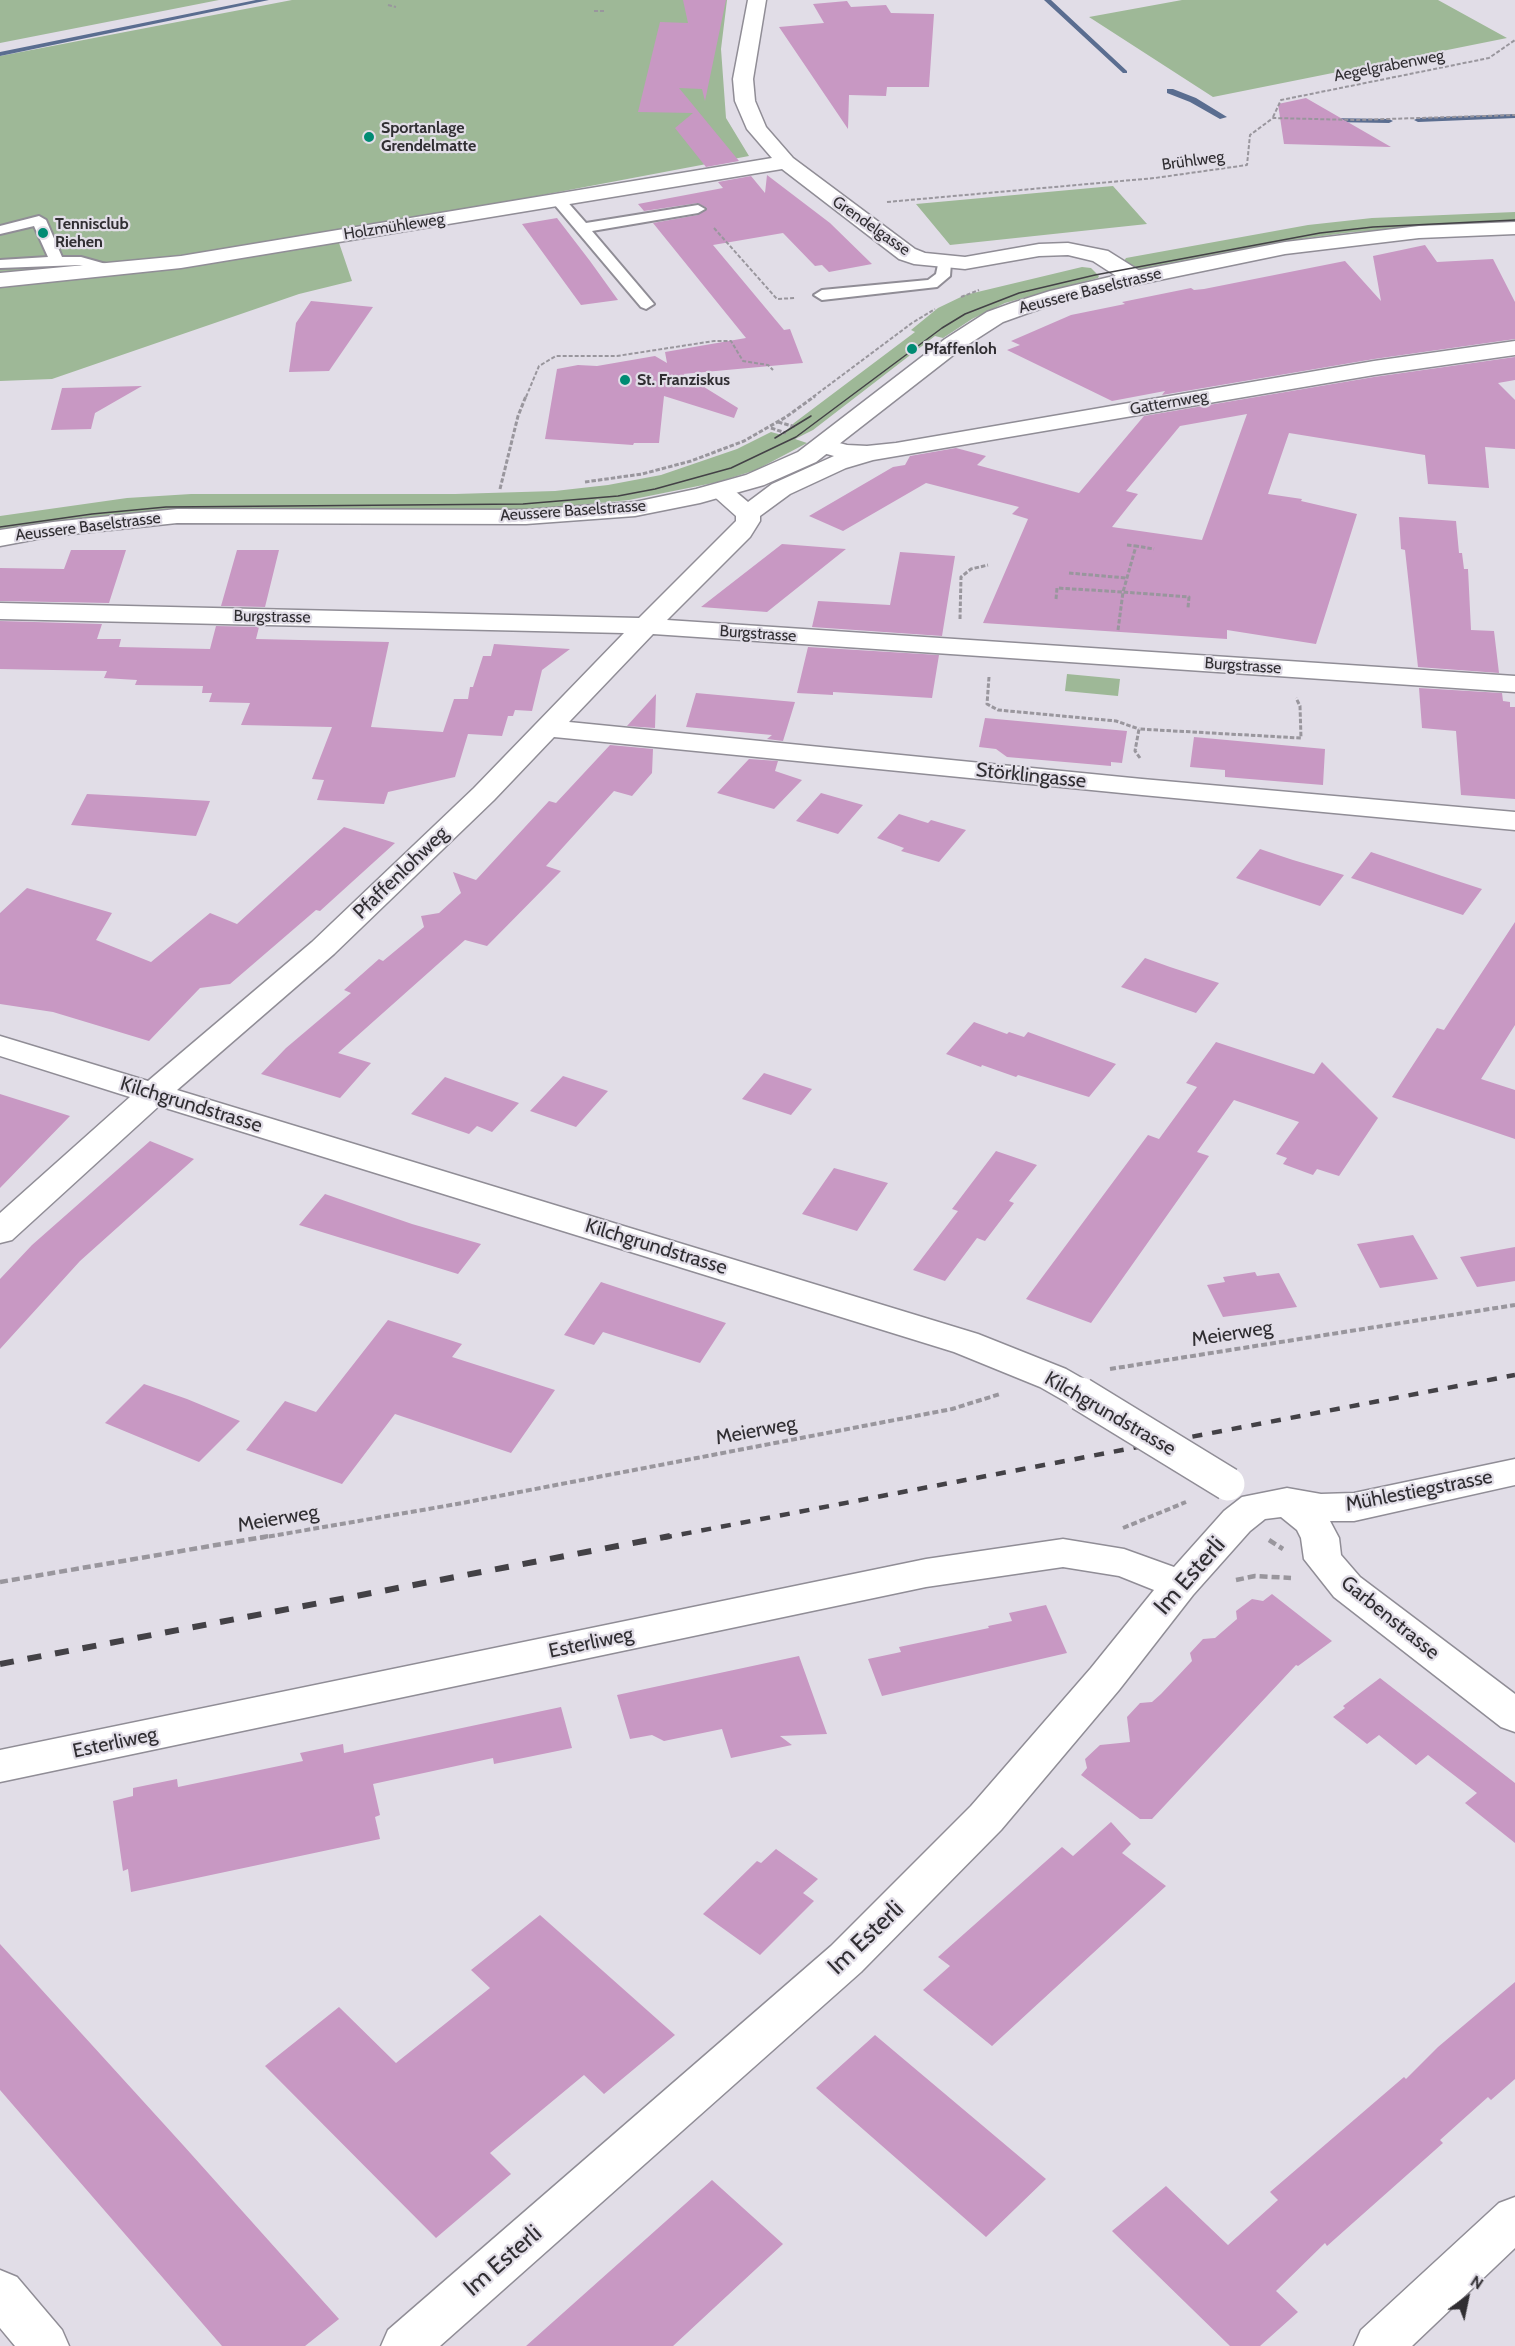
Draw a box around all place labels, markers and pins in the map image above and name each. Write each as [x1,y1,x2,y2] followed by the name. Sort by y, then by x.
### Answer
[381,118,476,156] place label: Sportanlage Grendelmatte
[362,130,376,144] marker: Sportanlage Grendelmatte
[55,214,129,252] place label: Tennisclub Riehen
[36,226,50,240] marker: Tennisclub Riehen
[924,339,997,359] place label: Pfaffenloh
[905,342,919,356] marker: Pfaffenloh
[637,370,730,390] place label: St. Franziskus
[618,373,632,387] marker: St. Franziskus

